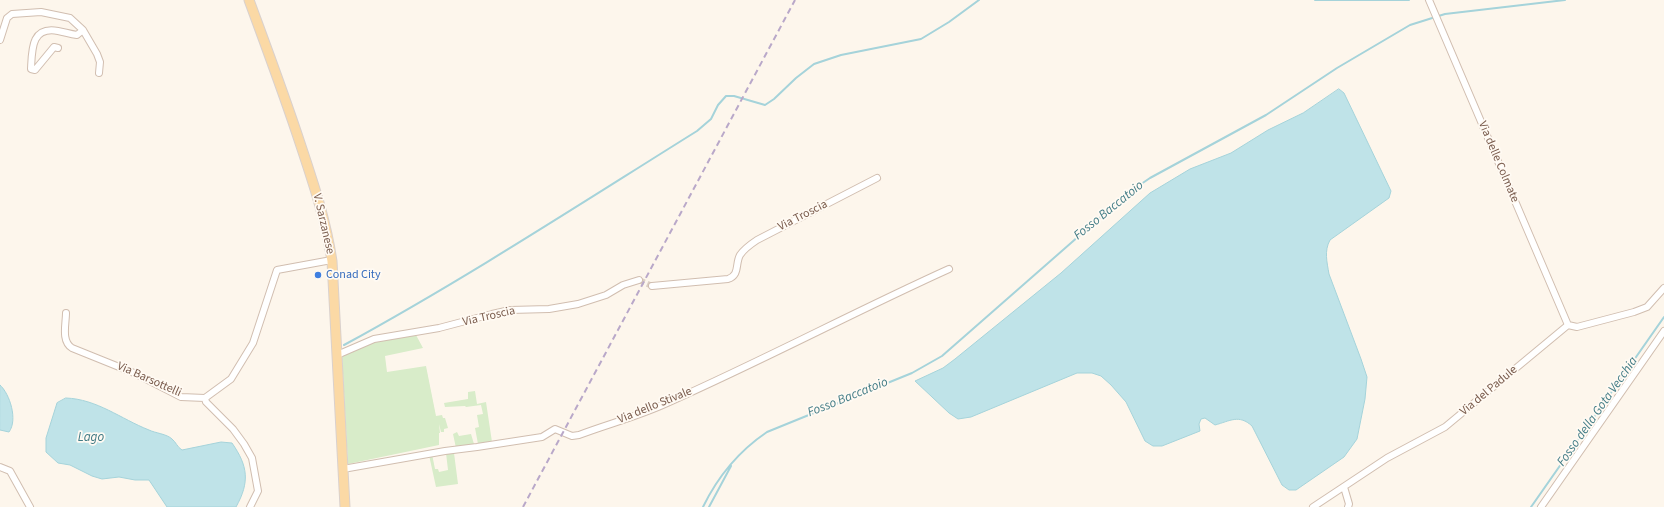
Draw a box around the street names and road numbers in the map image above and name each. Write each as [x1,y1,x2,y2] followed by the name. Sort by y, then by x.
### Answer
[1474,119,1522,205] street label: Via delle Colmate
[309,192,337,256] street label: V. Sarzanese
[776,197,830,235] street label: Via Troscia
[461,304,517,330] street label: Via Troscia
[115,359,183,401] street label: Via Barsottelli
[1457,363,1521,419] street label: Via del Padule
[616,385,694,427] street label: Via dello Stivale

